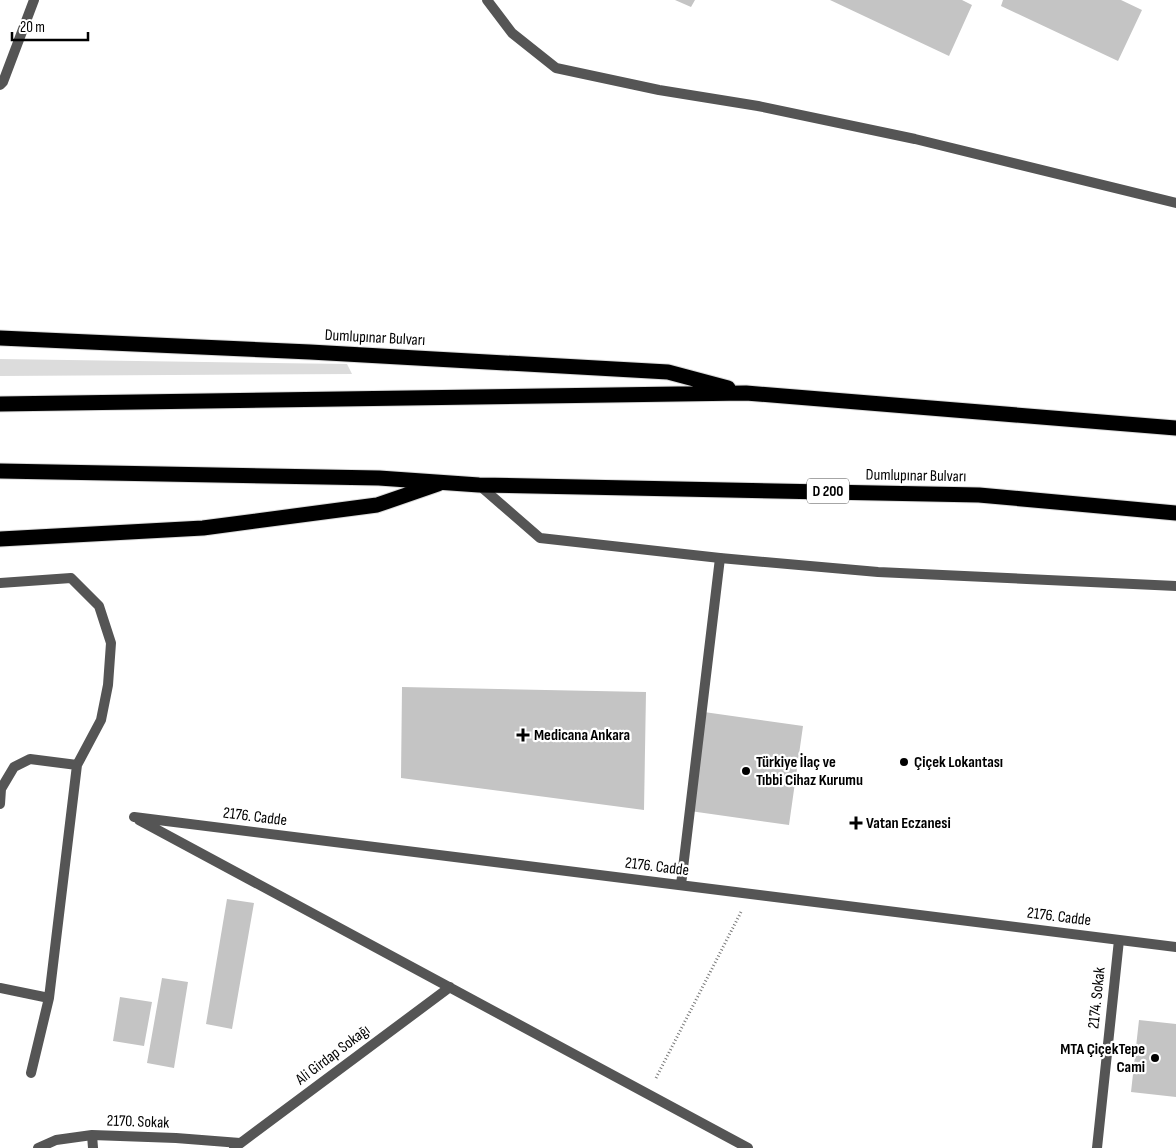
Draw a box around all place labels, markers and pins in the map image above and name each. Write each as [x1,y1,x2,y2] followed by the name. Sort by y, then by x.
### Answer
[534,726,630,745] place label: Medicana Ankara
[516,728,530,742] marker: Medicana Ankara
[756,753,863,790] place label: Türkiye İlaç ve Tıbbi Cihaz Kurumu
[914,753,1003,772] place label: Çiçek Lokantası
[898,756,910,768] marker: Çiçek Lokantası
[740,765,752,777] marker: Türkiye İlaç ve Tıbbi Cihaz Kurumu
[866,814,951,833] place label: Vatan Eczanesi
[850,817,862,829] marker: Vatan Eczanesi
[1060,1040,1145,1077] place label: MTA ÇiçekTepe Cami
[1149,1052,1161,1064] marker: MTA ÇiçekTepe Cami

